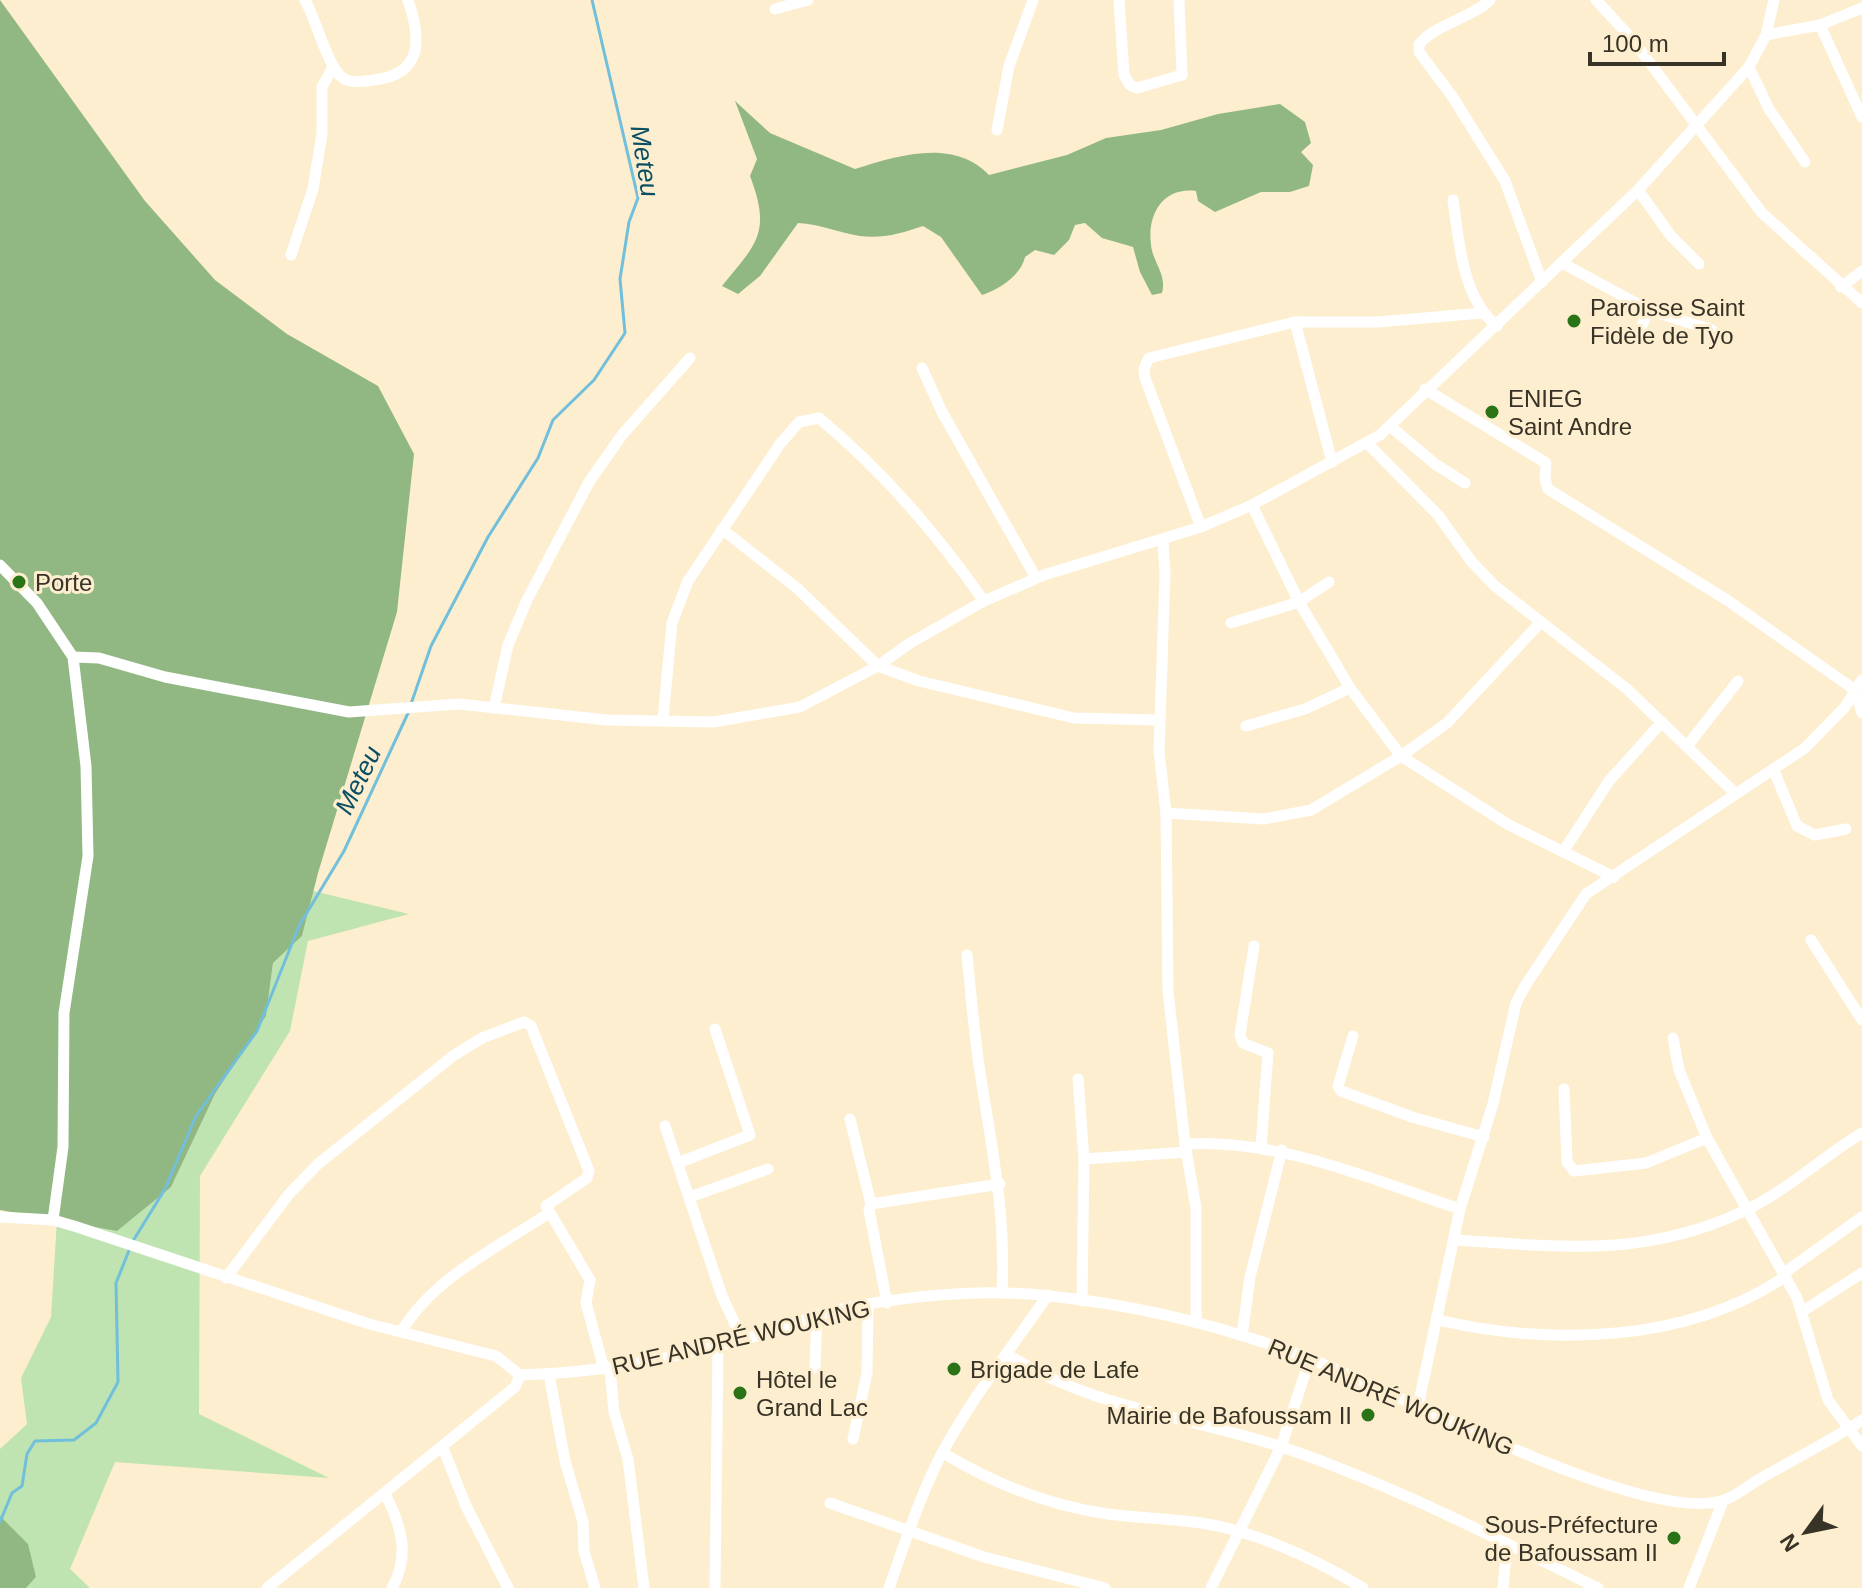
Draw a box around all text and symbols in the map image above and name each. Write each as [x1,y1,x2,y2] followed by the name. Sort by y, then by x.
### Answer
[1590,16,1724,66] scale bar
[1602,30,1669,57] text: 100 m
[625,123,665,199] water label: Meteu
[1590,294,1745,349] place label: Paroisse Saint Fidèle de Tyo
[1565,312,1583,330] marker: Paroisse Saint Fidèle de Tyo
[1508,385,1632,440] place label: ENIEG Saint Andre
[1483,403,1501,421] marker: ENIEG Saint Andre
[35,569,92,596] place label: Porte
[10,573,28,591] marker: Porte
[329,741,387,819] water label: Meteu
[609,1294,873,1380] street label: RUE ANDRÉ WOUKING
[1264,1333,1518,1461] street label: RUE ANDRÉ WOUKING
[970,1356,1139,1383] place label: Brigade de Lafe
[945,1360,963,1378] marker: Brigade de Lafe
[756,1366,868,1421] place label: Hôtel le Grand Lac
[731,1384,749,1402] marker: Hôtel le Grand Lac
[1107,1402,1352,1429] place label: Mairie de Bafoussam II
[1359,1406,1377,1424] marker: Mairie de Bafoussam II
[1766,1492,1846,1572] north arrow
[1485,1511,1658,1566] place label: Sous-Préfecture de Bafoussam II
[1665,1529,1683,1547] marker: Sous-Préfecture de Bafoussam II
[1775,1529,1804,1556] text: N

